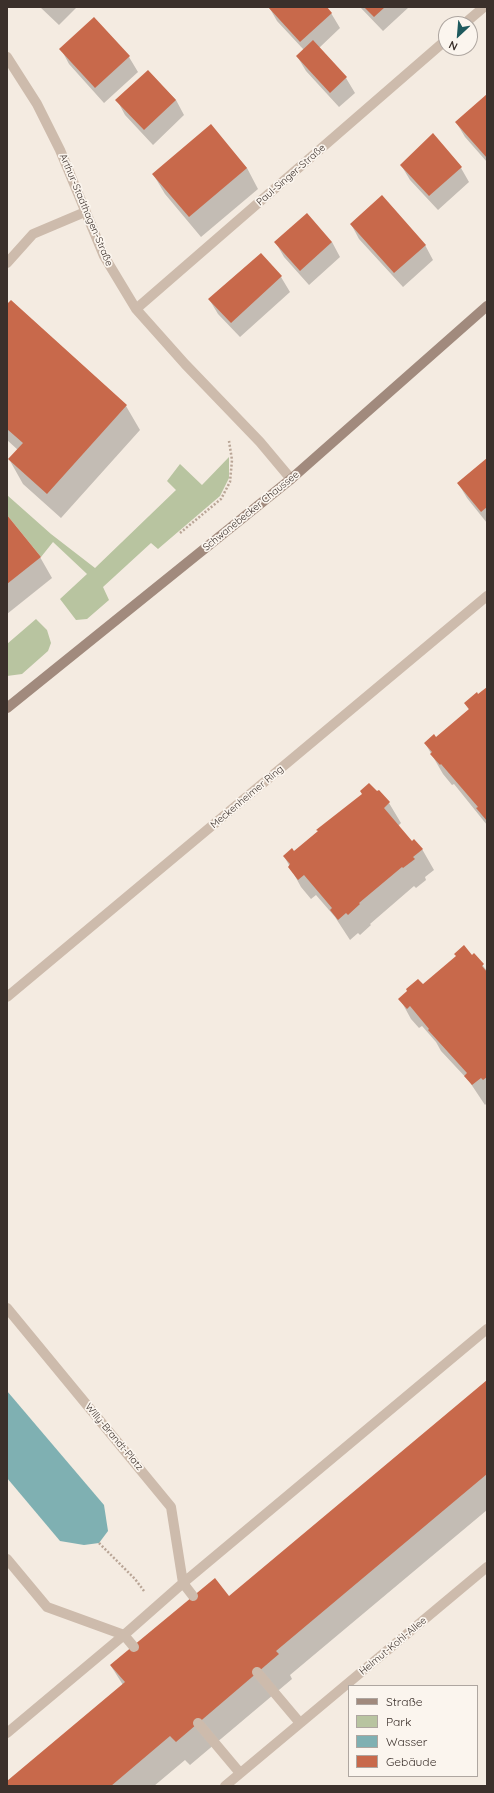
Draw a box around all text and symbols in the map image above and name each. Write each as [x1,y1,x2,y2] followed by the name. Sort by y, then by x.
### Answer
[438,16,478,56] north arrow
[446,38,460,54] text: N
[254,142,328,208] street label: Paul-Singer-Straße
[57,152,115,268] street label: Arthur-Stadthagen-Straße
[200,468,302,554] street label: Schwanebecker Chaussee
[208,763,286,831] street label: Meckenheimer Ring
[82,1401,146,1473] street label: Willy-Brandt-Platz
[357,1614,429,1678] street label: Helmut-Kohl-Allee
[348,1685,478,1777] legend
[386,1694,423,1709] text: Straße
[386,1714,411,1729] text: Park
[386,1734,427,1749] text: Wasser
[386,1754,436,1769] text: Gebäude

